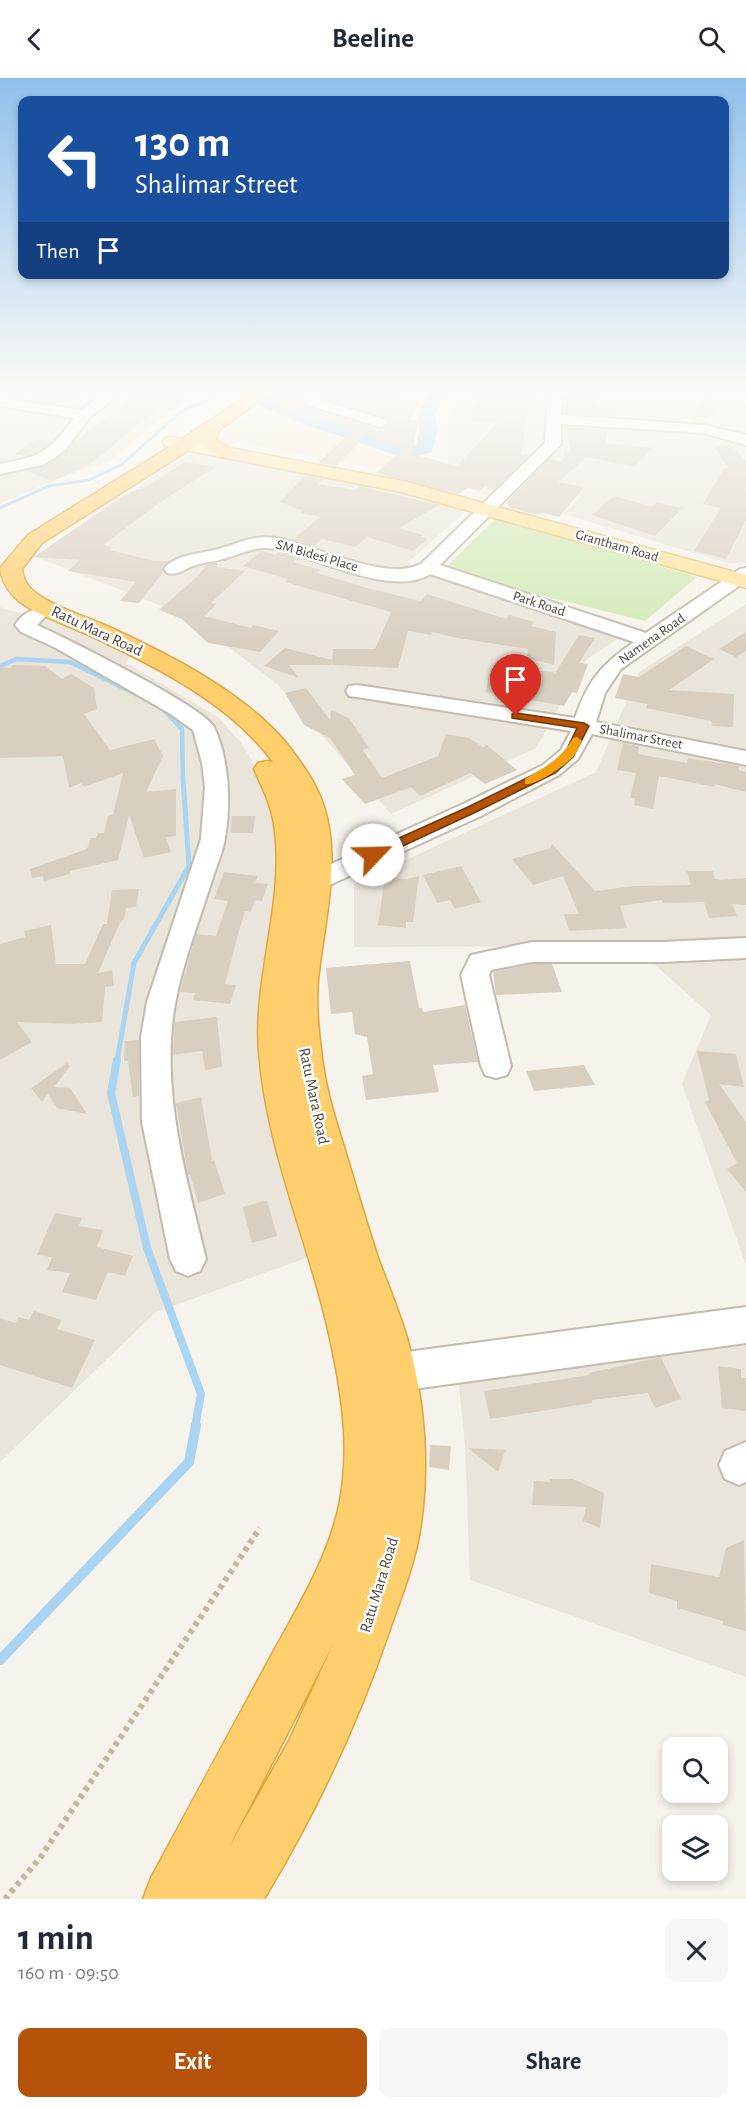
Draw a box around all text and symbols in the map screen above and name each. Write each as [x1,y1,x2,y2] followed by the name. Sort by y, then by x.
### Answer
[18,23,51,56] icon: back
[695,23,728,56] icon: search
[332,25,414,52] text: Beeline
[36,120,114,198] icon: left
[135,122,230,164] text: 130 m
[135,171,298,198] text: Shalimar Street
[92,234,125,267] icon: arrive
[36,240,80,262] text: Then
[574,527,660,565] street label: Grantham Road
[274,538,360,574] street label: SM Bidesi Place
[511,589,567,619] street label: Park Road
[49,603,145,659] street label: Ratu Mara Road
[616,611,688,667] street label: Namena Road
[490,654,541,716] pin
[499,663,532,696] icon: arrive
[598,722,684,752] street label: Shalimar Street
[341,823,405,887] position arrow
[296,1046,332,1146] street label: Ratu Mara Road
[357,1536,401,1634] street label: Ratu Mara Road
[662,1737,728,1881] map controls
[662,1737,728,1803] button: search
[662,1815,728,1881] button: layers
[665,1919,728,1982] button: close
[18,1920,94,1956] text: 1 min
[18,1963,119,1983] text: 160 m · 09:50
[18,2028,367,2097] button: Exit
[379,2028,728,2097] button: Share

